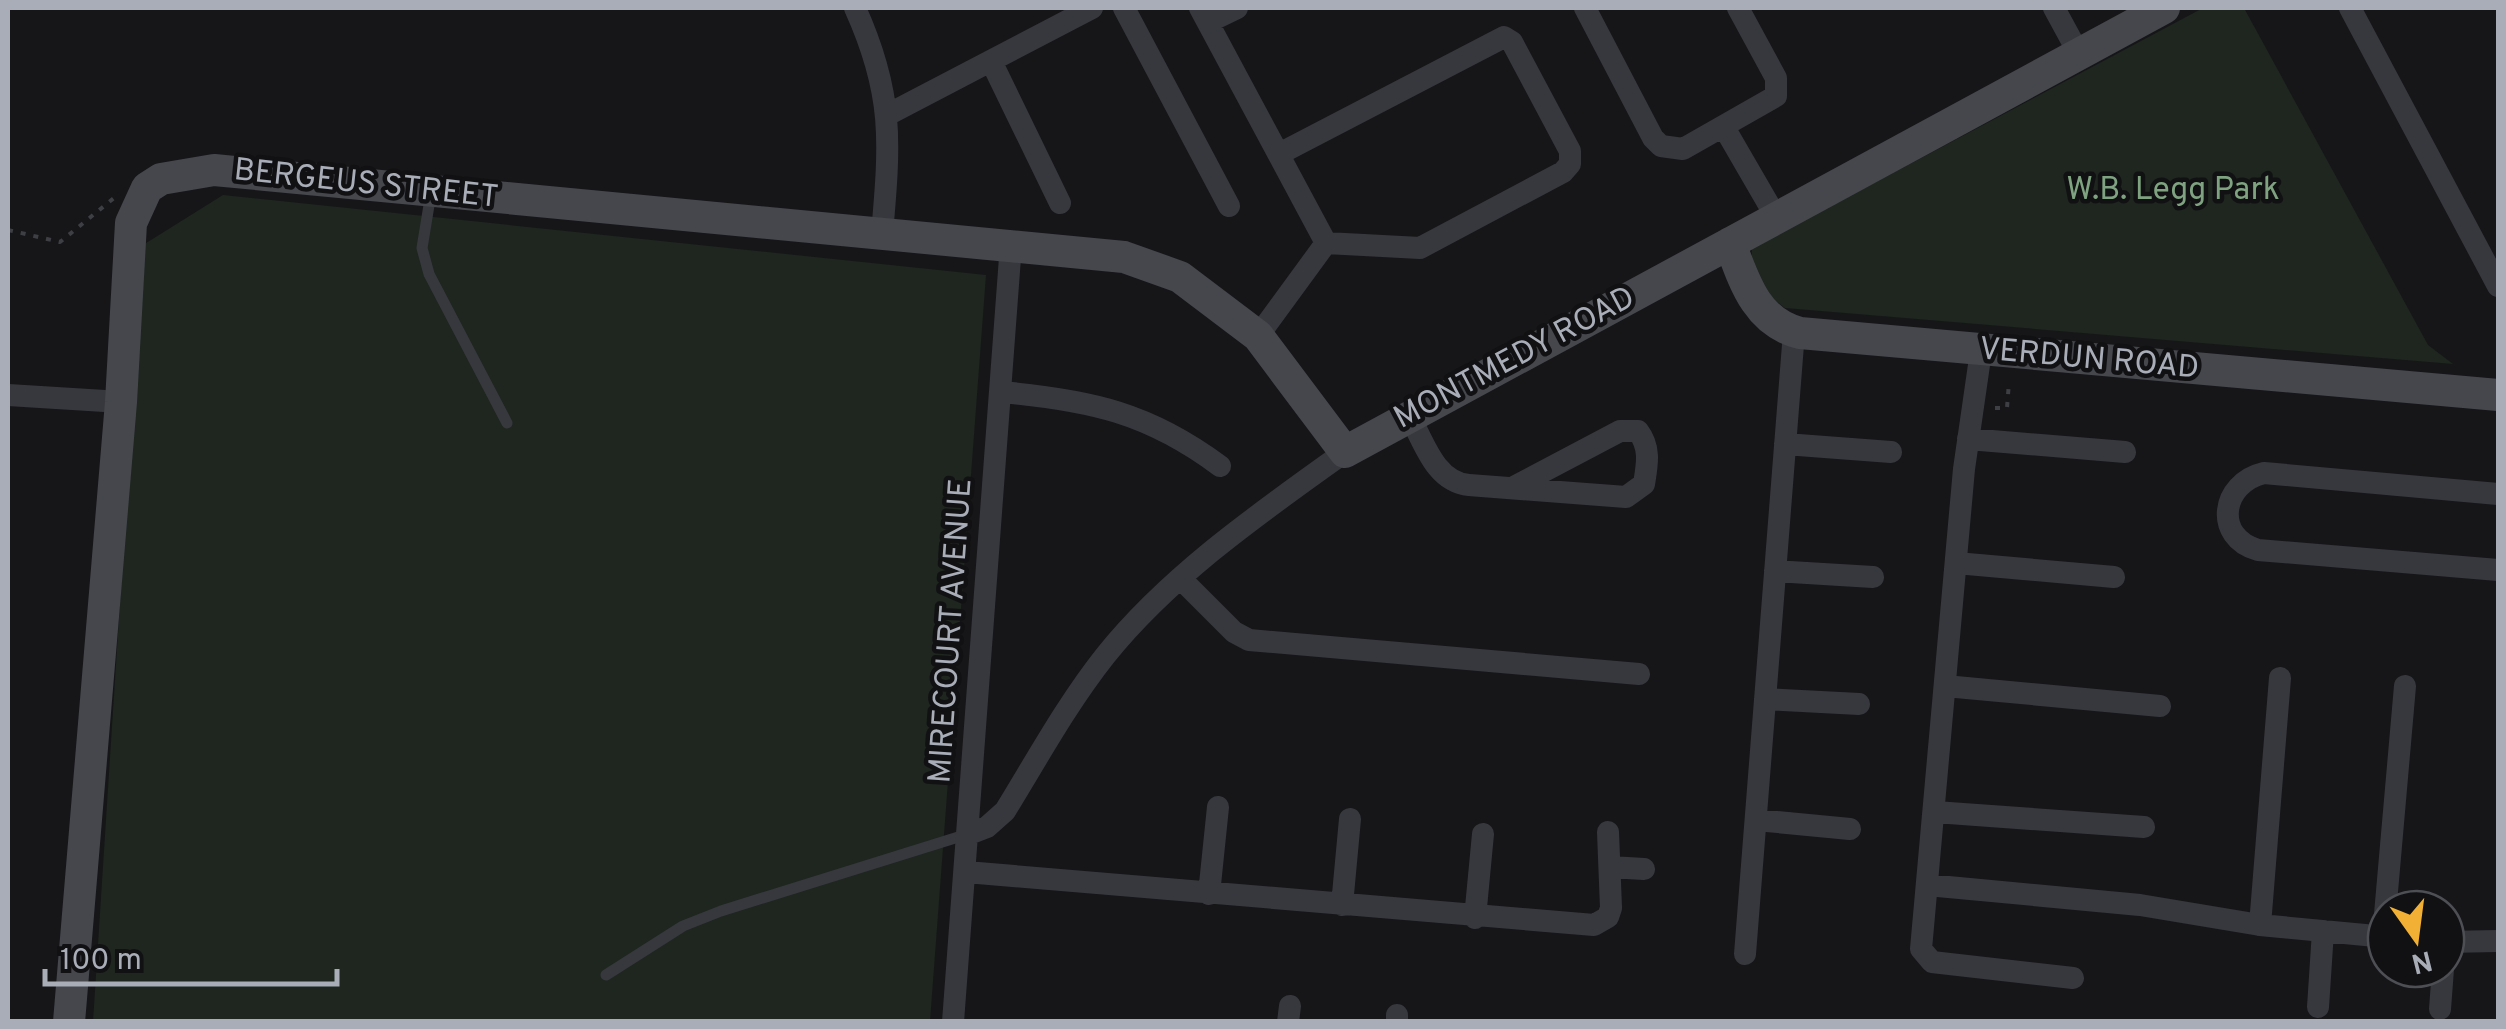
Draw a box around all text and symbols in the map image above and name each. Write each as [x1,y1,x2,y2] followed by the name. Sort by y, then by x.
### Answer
[232,151,500,219] street label: BERGEUS STREET
[2066,171,2280,211] park label: W.B. Legg Park
[1387,279,1643,439] street label: MONTMEDY ROAD
[1977,330,2201,390] street label: VERDUN ROAD
[921,477,983,785] street label: MIRECOURT AVENUE
[2366,889,2466,989] north arrow
[45,924,338,986] scale bar
[2407,940,2435,980] text: N
[60,943,142,980] text: 100 m

